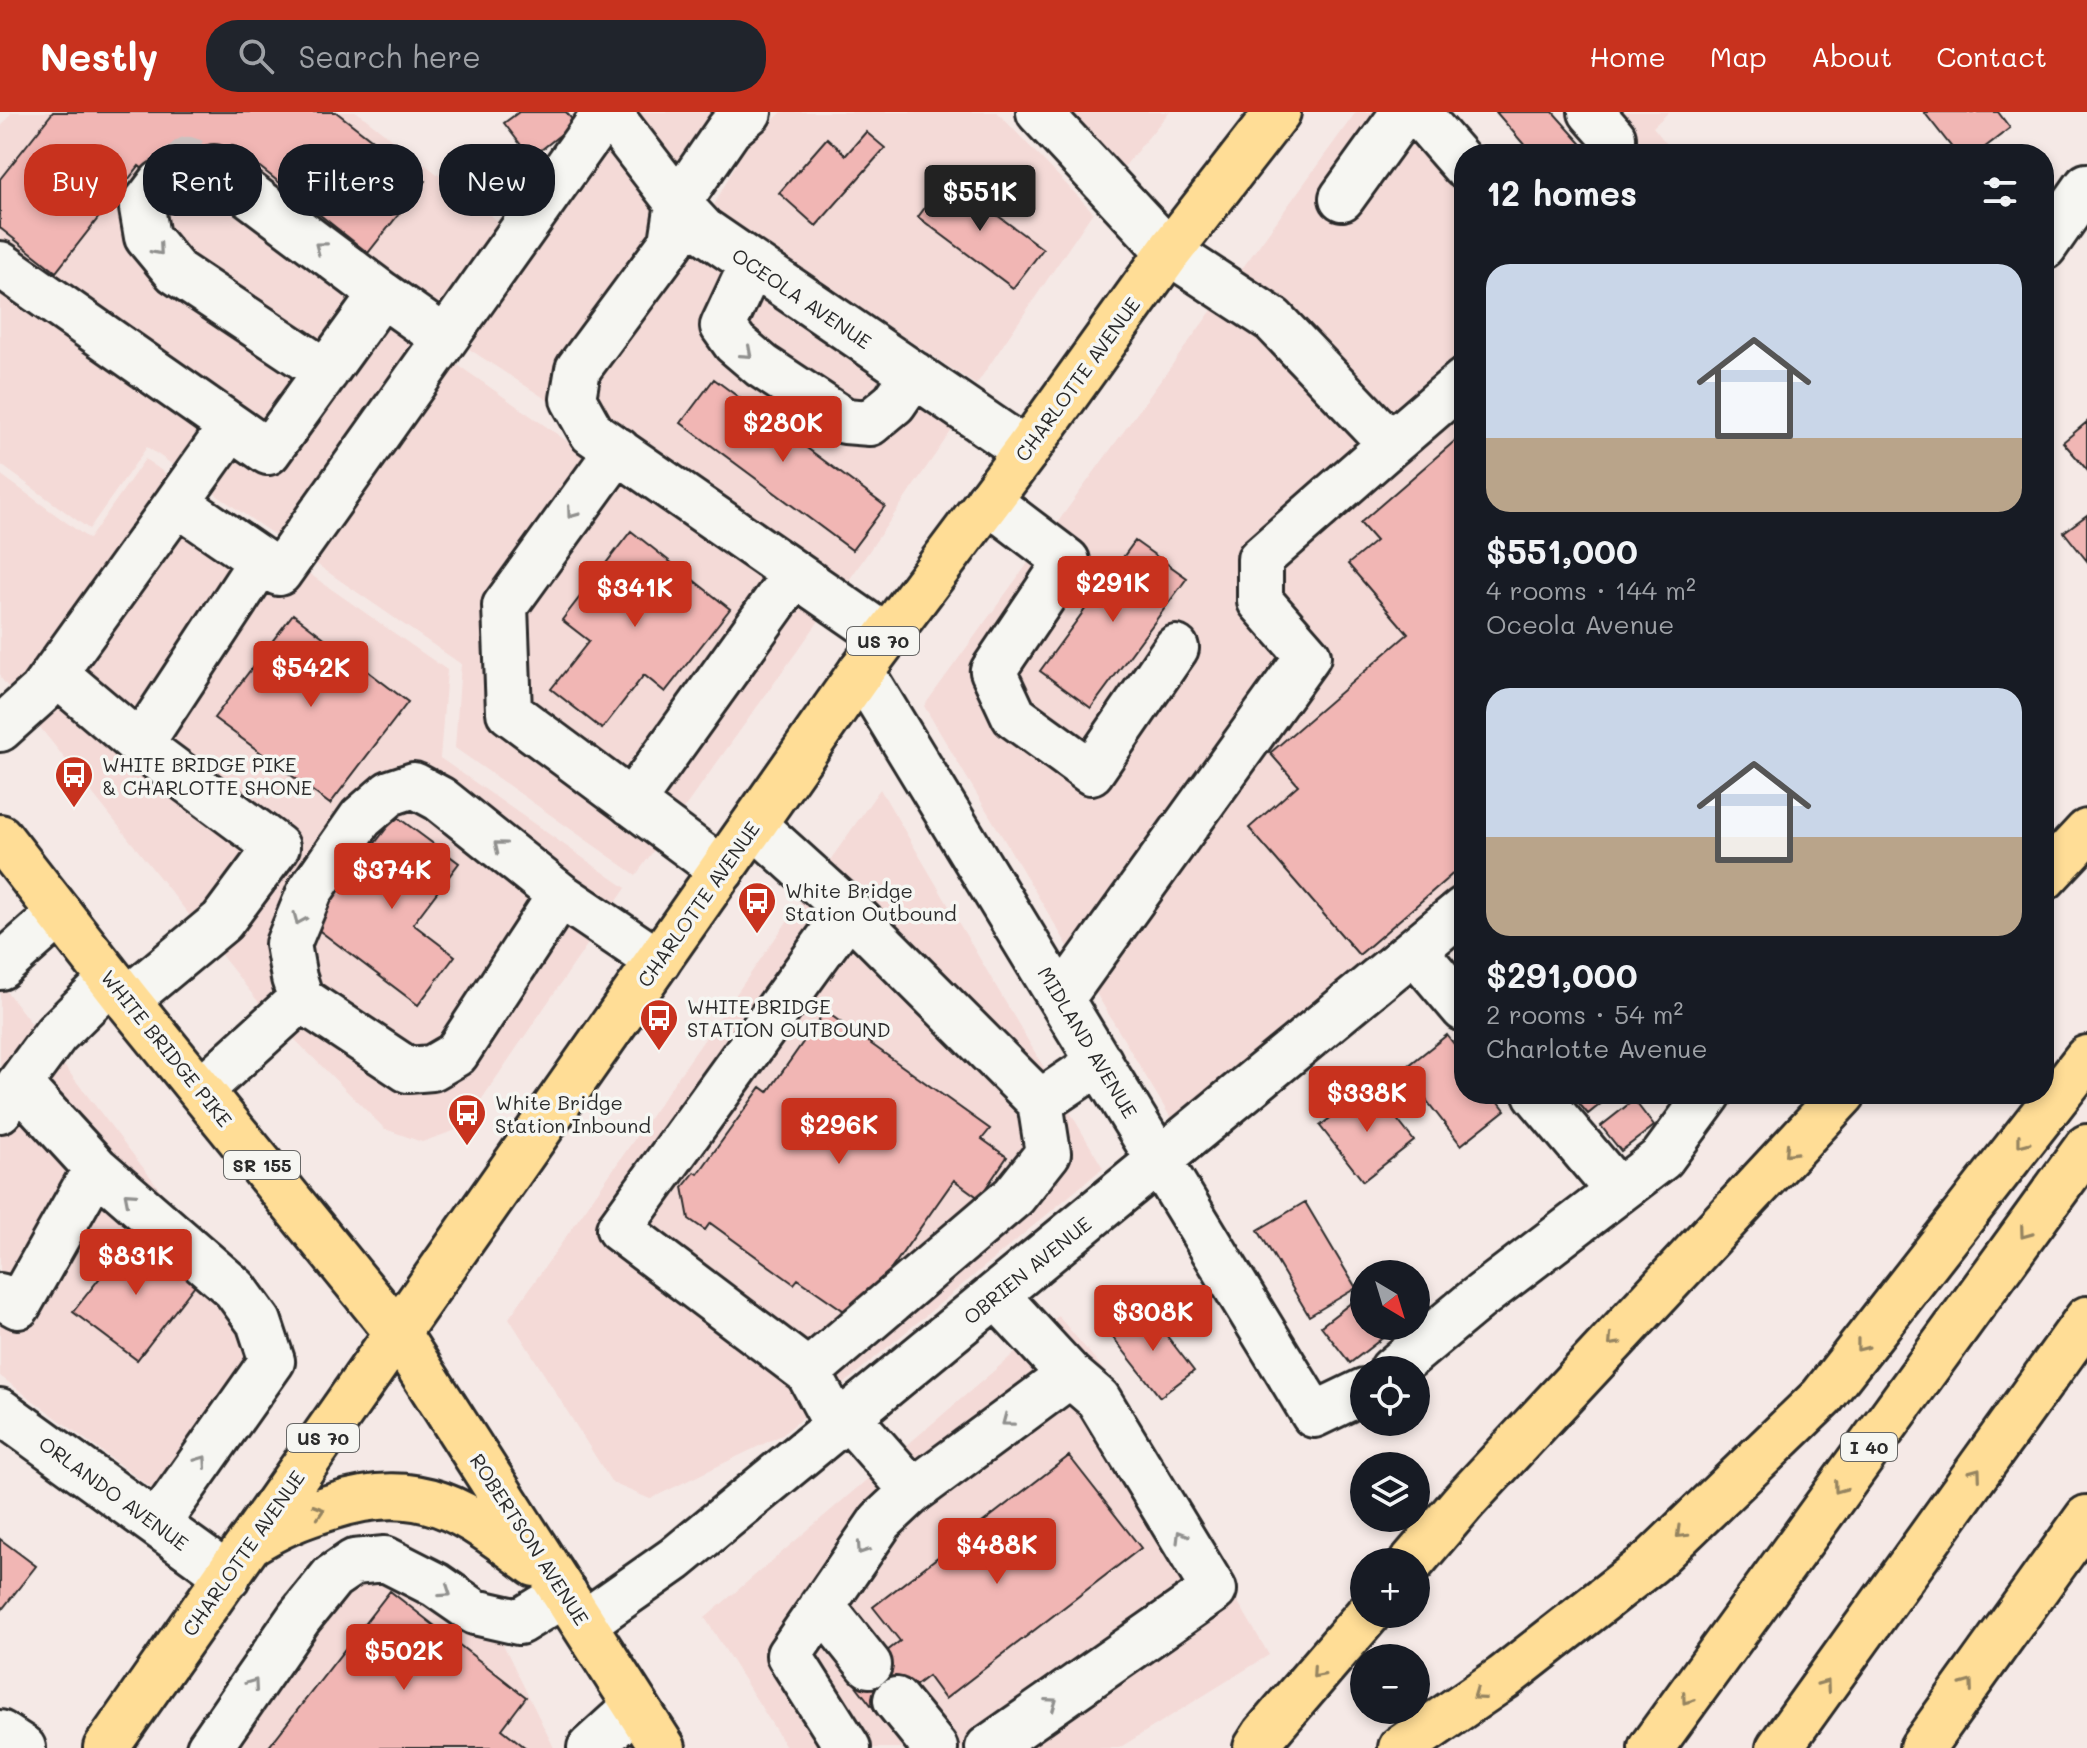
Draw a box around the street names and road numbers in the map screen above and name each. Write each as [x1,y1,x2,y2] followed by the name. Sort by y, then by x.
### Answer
[727,242,877,354] street label: OCEOLA AVENUE
[1009,292,1145,466] street label: CHARLOTTE AVENUE
[847,627,919,655] road number: US 70
[631,816,765,992] street label: CHARLOTTE AVENUE
[1032,961,1144,1123] street label: MIDLAND AVENUE
[96,964,238,1132] street label: WHITE BRIDGE PIKE
[224,1151,300,1179] road number: SR 155
[958,1210,1096,1330] street label: OBRIEN AVENUE
[287,1424,359,1452] road number: US 70
[34,1430,194,1556] street label: ORLANDO AVENUE
[1841,1433,1897,1461] road number: I 40
[465,1448,595,1630] street label: ROBERTSON AVENUE
[176,1465,310,1641] street label: CHARLOTTE AVENUE

